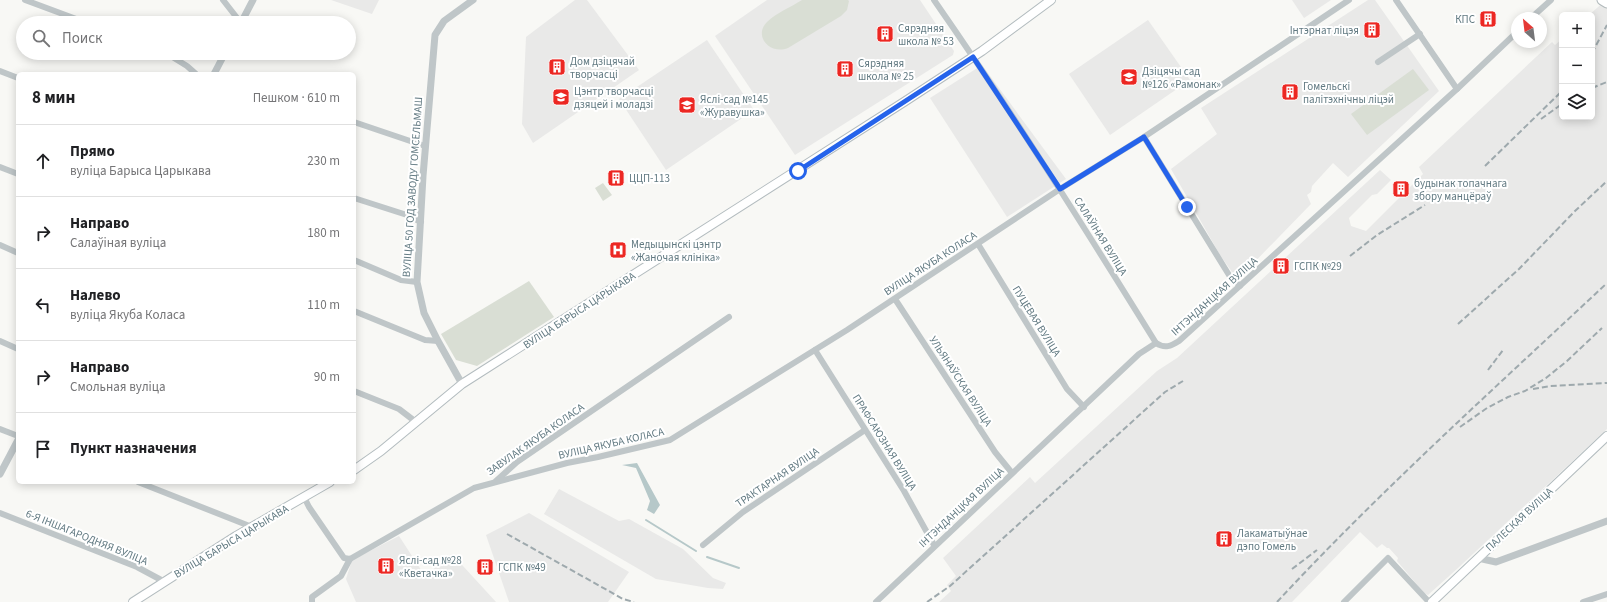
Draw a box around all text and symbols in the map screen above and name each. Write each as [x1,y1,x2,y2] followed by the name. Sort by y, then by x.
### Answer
[1478,9,1498,29] building icon: КПС
[1455,12,1475,27] place label: КПС
[1511,12,1547,48] north arrow
[1559,12,1595,120] map controls
[1559,12,1595,48] button: +
[16,16,356,60] search box
[1362,20,1382,40] building icon: Інтэрнат ліцэя
[898,21,954,49] place label: Сярэдняя школа № 53
[1290,23,1359,38] place label: Інтэрнат ліцэя
[875,24,895,44] building icon: Сярэдняя школа № 53
[30,27,52,49] icon: search
[62,28,103,49] text: Поиск
[1559,48,1595,84] button: −
[570,54,635,82] place label: Дом дзіцячай творчасці
[858,56,914,84] place label: Сярэдняя школа № 25
[547,57,567,77] building icon: Дом дзіцячай творчасці
[835,59,855,79] building icon: Сярэдняя школа № 25
[1142,64,1221,92] place label: Дзіцячы сад №126 «Рамонак»
[1119,67,1139,87] school or university icon: Дзіцячы сад №126 «Рамонак»
[1303,79,1394,107] place label: Гомельскі палітэхнічны ліцэй
[1280,82,1300,102] building icon: Гомельскі палітэхнічны ліцэй
[574,84,653,112] place label: Цэнтр творчасці дзяцей і моладзі
[1559,84,1595,120] button: layers
[32,86,75,110] text: 8 мин
[551,87,571,107] school or university icon: Цэнтр творчасці дзяцей і моладзі
[253,89,340,107] text: Пешком · 610 m
[700,92,768,120] place label: Яслі-сад №145 «Журавушка»
[677,95,697,115] school or university icon: Яслі-сад №145 «Журавушка»
[399,96,426,278] street label: ВУЛІЦА 50 ГОД ЗАВОДУ ГОМСЕЛЬМАШ
[70,141,115,162] text: Прямо
[32,150,54,172] icon: ahead
[307,152,340,170] text: 230 m
[70,162,211,180] text: вуліца Барыса Царыкава
[789,162,807,180] route start
[606,168,626,188] building icon: ЦЦП-113
[629,171,670,186] place label: ЦЦП-113
[1414,176,1507,204] place label: будынак топачнага збору манцёраў
[1391,179,1411,199] building icon: будынак топачнага збору манцёраў
[1070,194,1131,278] street label: САЛАЎІНАЯ ВУЛІЦА
[1178,198,1196,216] route end
[70,213,129,234] text: Направо
[32,222,54,244] icon: right
[307,224,340,242] text: 180 m
[881,228,980,299] street label: ВУЛІЦА ЯКУБА КОЛАСА
[70,234,166,252] text: Салаўіная вуліца
[631,237,721,265] place label: Медыцынскі цэнтр «Жаночая клініка»
[608,240,628,260] hospital icon: Медыцынскі цэнтр «Жаночая клініка»
[1168,253,1261,339] street label: ІНТЭНДАНЦКАЯ ВУЛІЦА
[1271,256,1291,276] building icon: ГСПК №29
[1294,259,1342,274] place label: ГСПК №29
[520,268,638,352] street label: ВУЛІЦА БАРЫСА ЦАРЫКАВА
[1009,283,1064,360] street label: ПУЦЕВАЯ ВУЛІЦА
[70,285,121,306] text: Налево
[32,294,54,316] icon: left
[307,296,340,314] text: 110 m
[70,306,185,324] text: вуліца Якуба Коласа
[926,333,995,429] street label: УЛЬЯНАЎСКАЯ ВУЛІЦА
[70,357,129,378] text: Направо
[32,366,54,388] icon: right
[314,368,340,386] text: 90 m
[70,378,166,396] text: Смольная вуліца
[849,391,920,493] street label: ПРАФСАЮЗНАЯ ВУЛІЦА
[483,400,587,479] street label: ЗАВУЛАК ЯКУБА КОЛАСА
[557,424,665,463] street label: ВУЛІЦА ЯКУБА КОЛАСА
[32,438,54,460] icon: arrive
[70,438,197,459] text: Пункт назначения
[733,444,822,511] street label: ТРАКТАРНАЯ ВУЛІЦА
[915,464,1007,551] street label: ІНТЭНДАНЦКАЯ ВУЛІЦА
[1482,484,1556,555] street label: ПАЛЕСКАЯ ВУЛІЦА
[171,501,291,582] street label: ВУЛІЦА БАРЫСА ЦАРЫКАВА
[24,506,150,569] street label: 6-Я ІНШАГАРОДНЯЯ ВУЛІЦА
[1237,526,1308,554] place label: Лакаматыўнае дэпо Гомель
[1214,529,1234,549] building icon: Лакаматыўнае дэпо Гомель
[399,553,462,581] place label: Яслі-сад №28 «Кветачка»
[376,556,396,576] building icon: Яслі-сад №28 «Кветачка»
[475,557,495,577] building icon: ГСПК №49
[498,560,546,575] place label: ГСПК №49

